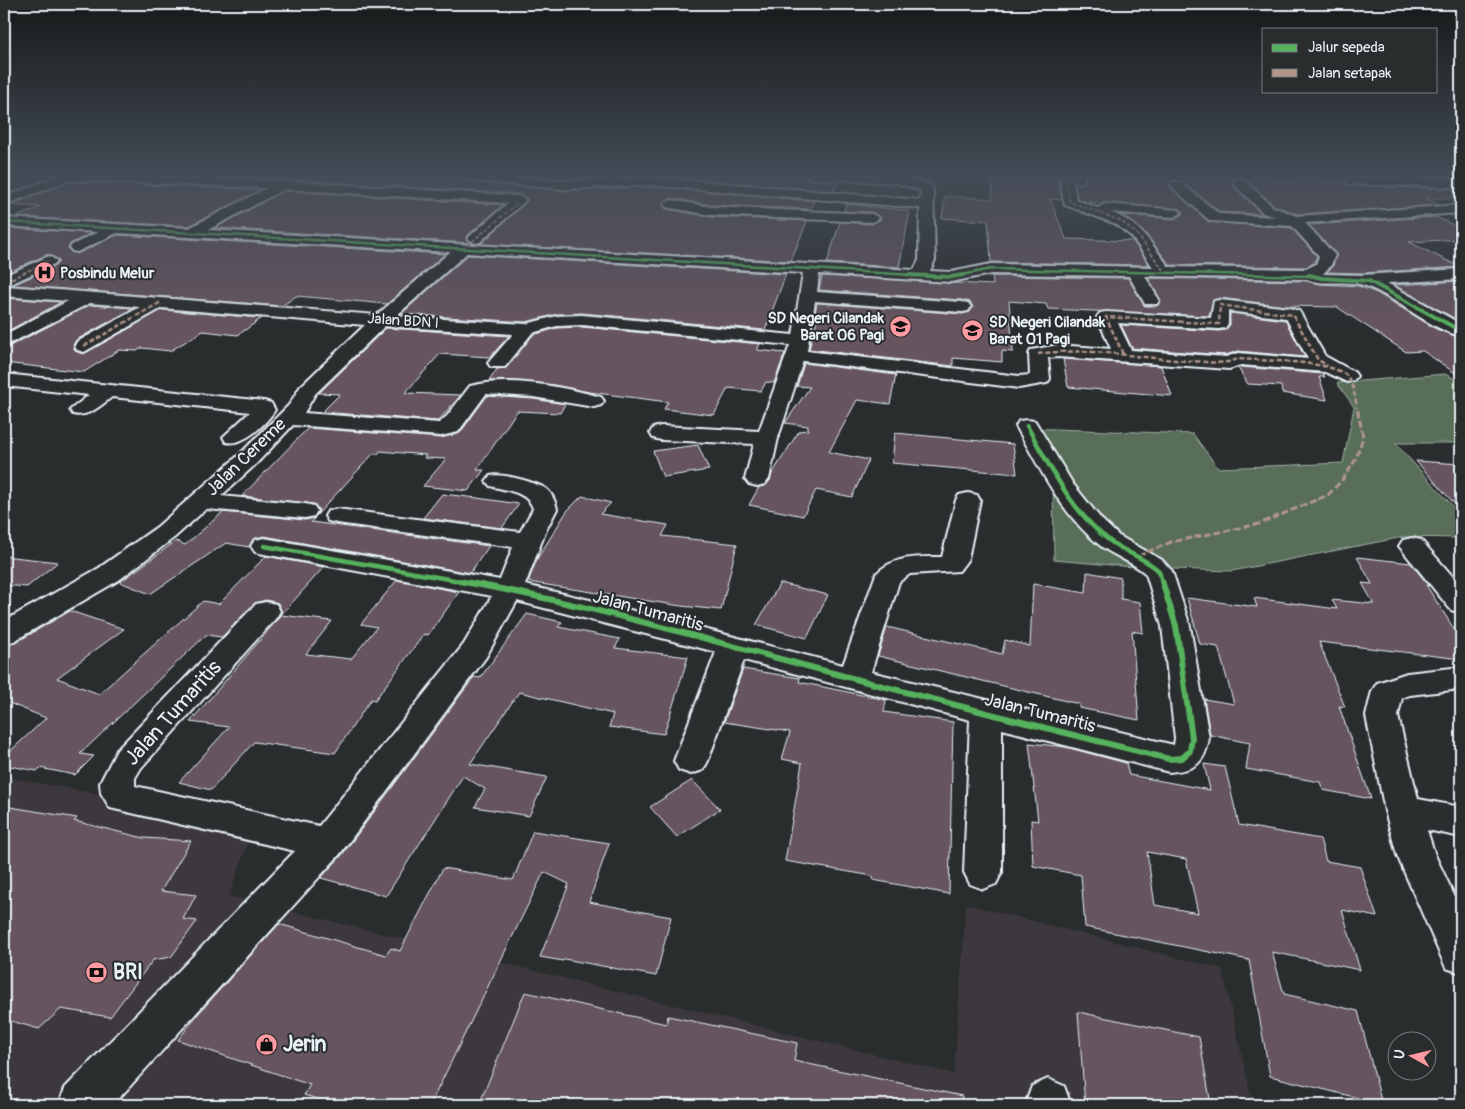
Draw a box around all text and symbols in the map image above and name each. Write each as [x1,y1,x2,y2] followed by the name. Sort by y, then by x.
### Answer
[1262,28,1438,92] legend
[1308,38,1385,57] text: Jalur sepeda
[1308,64,1392,83] text: Jalan setapak
[32,261,56,285] hospital icon: Posbindu Melur
[60,264,155,283] place label: Posbindu Melur
[367,309,439,333] street label: Jalan BDN I
[768,309,885,345] place label: SD Negeri Cilandak Barat 06 Pagi
[989,313,1106,349] place label: SD Negeri Cilandak Barat 01 Pagi
[888,315,912,339] school or university icon: SD Negeri Cilandak Barat 06 Pagi
[961,319,985,343] school or university icon: SD Negeri Cilandak Barat 01 Pagi
[201,413,291,501] street label: Jalan Cereme
[590,585,706,637] street label: Jalan Tumaritis
[119,654,228,771] street label: Jalan Tumaritis
[982,688,1098,738] street label: Jalan Tumaritis
[113,959,143,986] place label: BRI
[85,960,109,984] bank icon: BRI
[283,1031,326,1058] place label: Jerin
[255,1032,279,1056] shop icon: Jerin
[1388,1032,1438,1082] north arrow
[1391,1048,1409,1060] text: U

